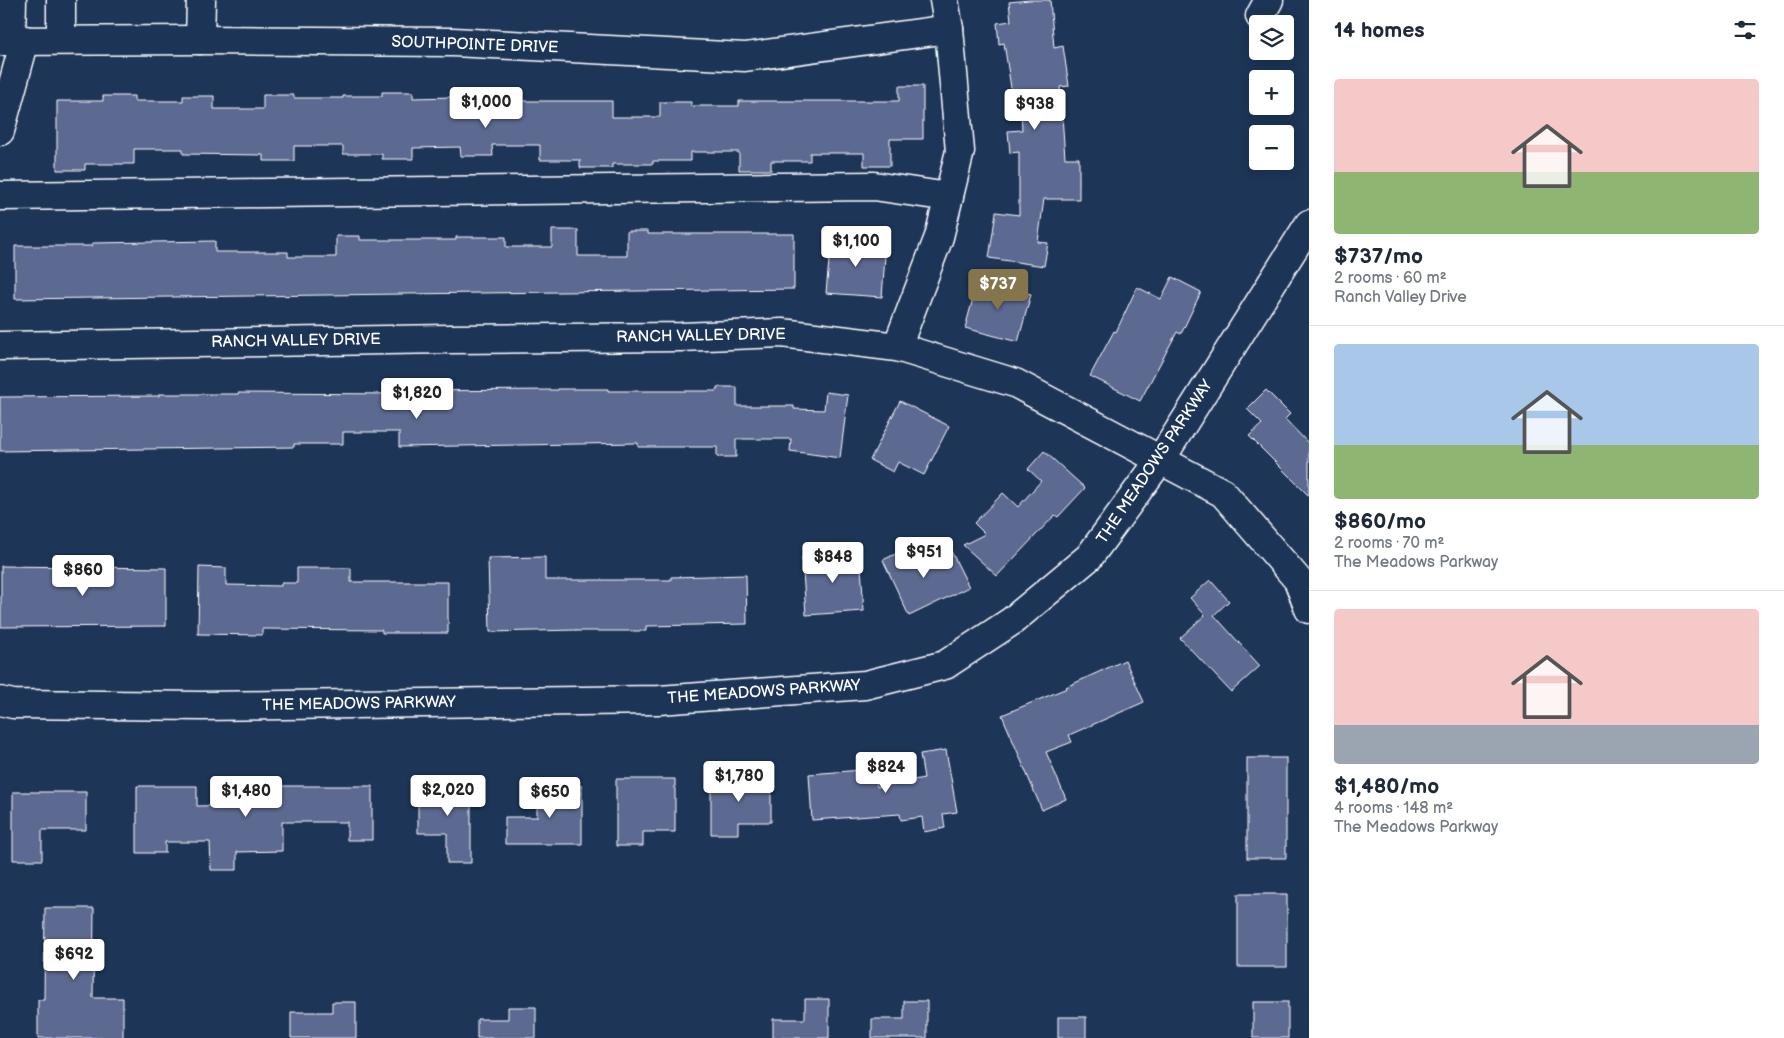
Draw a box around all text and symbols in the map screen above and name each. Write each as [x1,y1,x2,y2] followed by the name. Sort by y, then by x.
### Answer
[1249,15,1294,170] map controls
[1249,15,1294,60] button: layers
[1731,16,1759,44] icon: filters
[1334,18,1425,43] text: 14 homes
[391,33,559,57] street label: SOUTHPOINTE DRIVE
[1249,70,1294,115] button: +
[445,86,527,129] pin: $1,000
[1005,88,1065,131] pin: $938
[461,93,511,112] text: $1,000
[1016,95,1054,114] text: $938
[1502,111,1592,201] icon: home
[1249,125,1294,170] button: −
[815,226,897,268] pin: $1,100
[832,232,880,251] text: $1,100
[1334,244,1423,269] text: $737/mo
[968,268,1028,311] pin: $737
[1334,269,1447,288] text: 2 rooms · 60 m²
[979,275,1017,294] text: $737
[1334,288,1467,307] text: Ranch Valley Drive
[616,325,786,347] street label: RANCH VALLEY DRIVE
[211,330,381,352] street label: RANCH VALLEY DRIVE
[1093,376,1217,548] street label: THE MEADOWS PARKWAY
[1502,377,1592,467] icon: home
[376,378,458,420] pin: $1,820
[392,384,442,403] text: $1,820
[1334,509,1426,534] text: $860/mo
[1334,534,1444,553] text: 2 rooms · 70 m²
[894,536,954,579] pin: $951
[803,542,863,584] pin: $848
[906,543,942,562] text: $951
[813,548,853,567] text: $848
[1334,553,1498,572] text: The Meadows Parkway
[53,554,113,597] pin: $860
[63,561,103,580] text: $860
[1502,642,1592,732] icon: home
[667,676,862,708] street label: THE MEADOWS PARKWAY
[262,693,457,715] street label: THE MEADOWS PARKWAY
[856,752,916,794] pin: $824
[867,758,905,777] text: $824
[698,760,780,803] pin: $1,780
[714,767,764,786] text: $1,780
[407,774,489,817] pin: $2,020
[1334,774,1439,799] text: $1,480/mo
[205,776,287,818] pin: $1,480
[520,776,580,819] pin: $650
[422,781,474,800] text: $2,020
[221,782,271,801] text: $1,480
[530,783,570,802] text: $650
[1334,799,1453,818] text: 4 rooms · 148 m²
[1334,818,1498,837] text: The Meadows Parkway
[44,938,104,981] pin: $692
[54,945,94,964] text: $692

